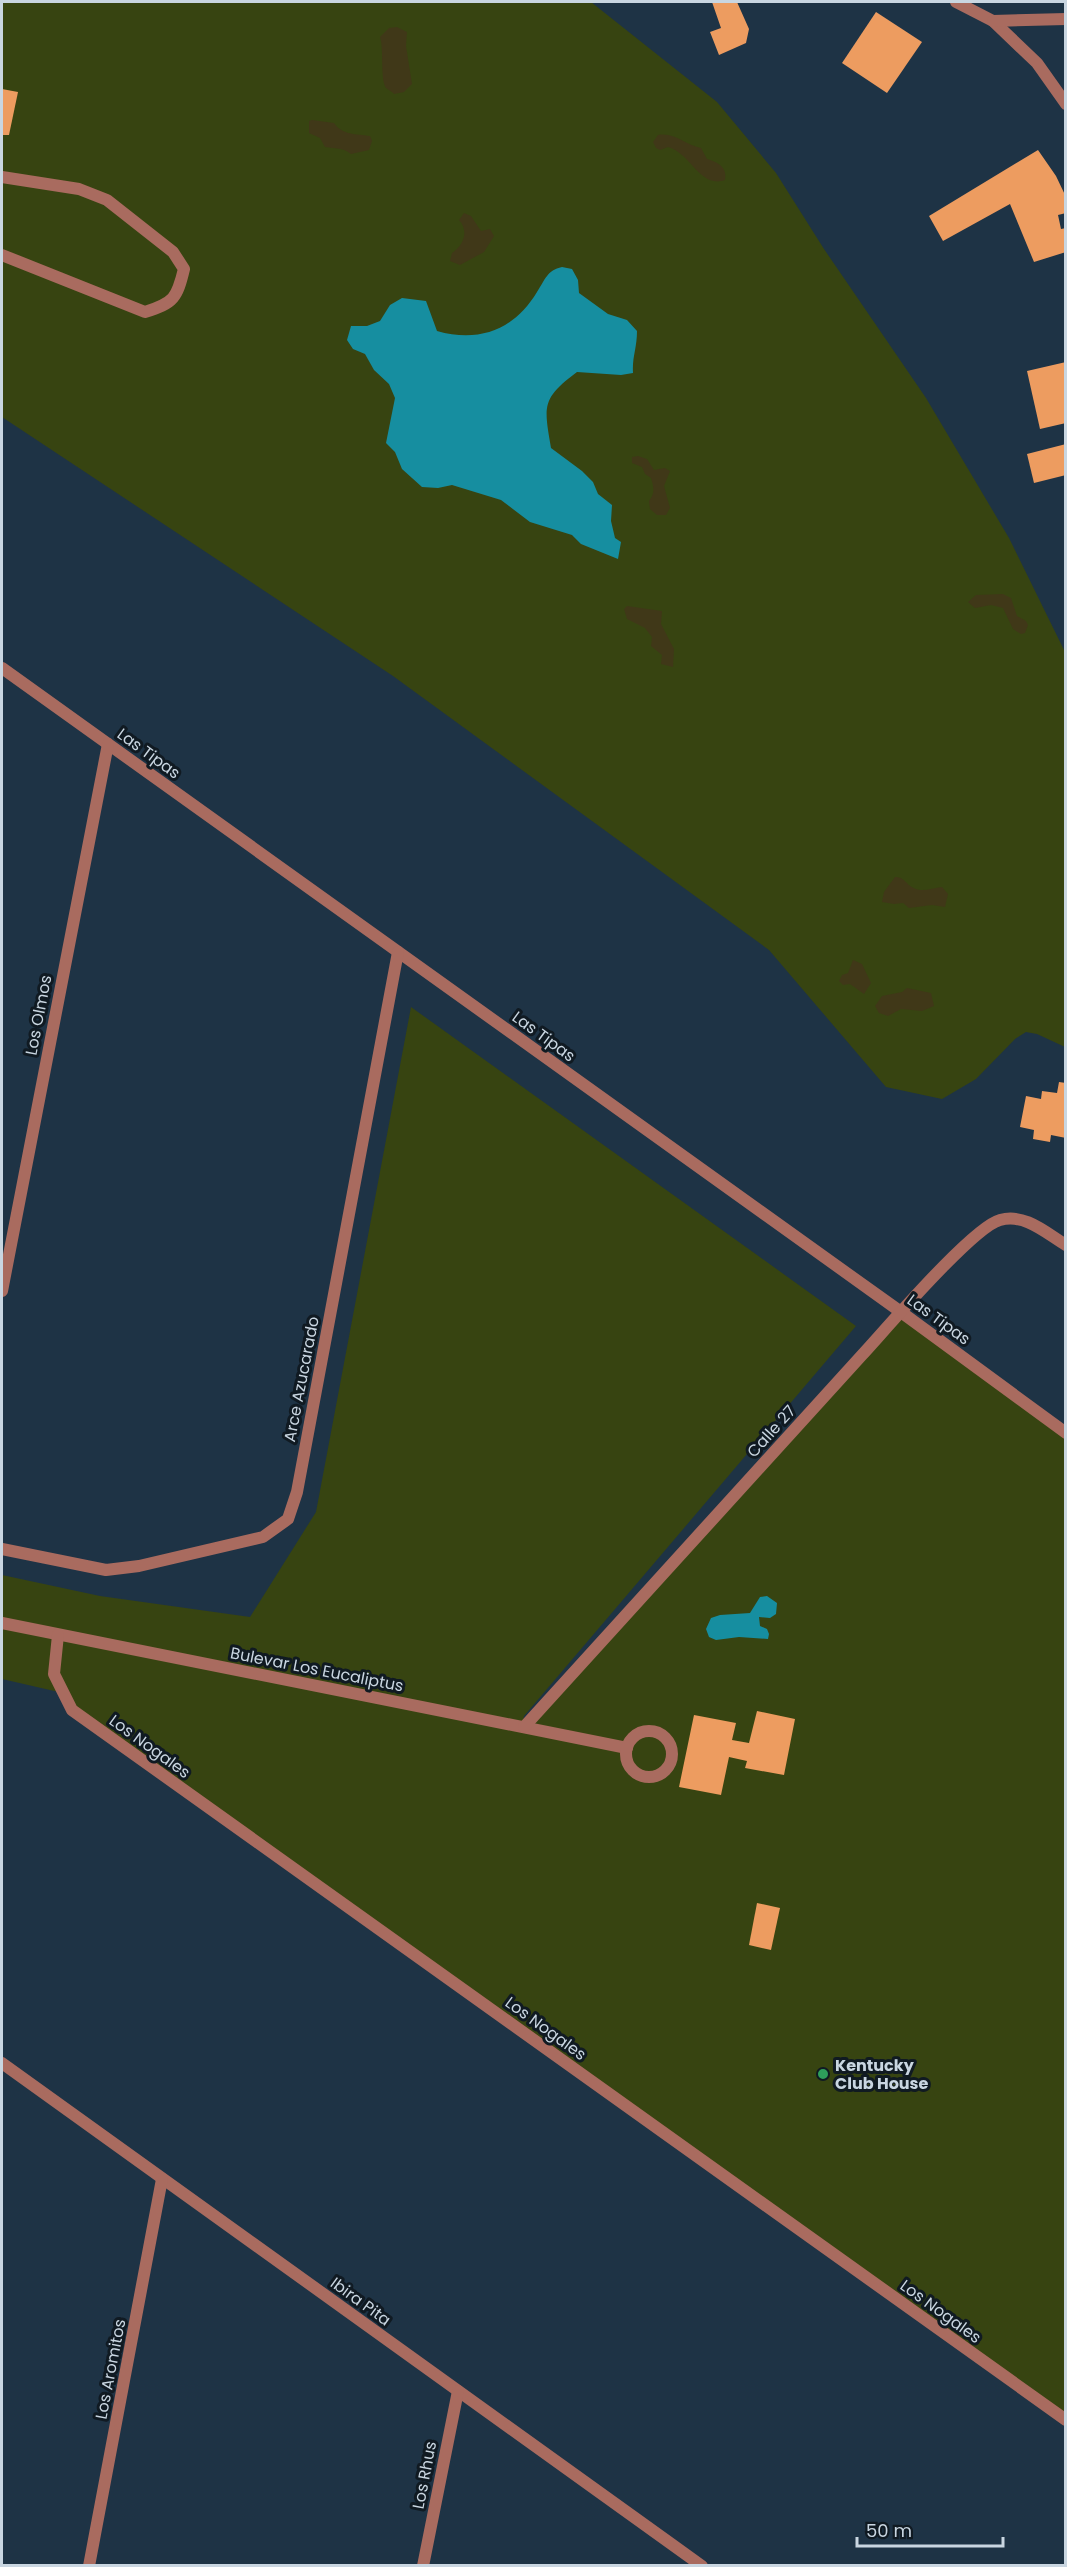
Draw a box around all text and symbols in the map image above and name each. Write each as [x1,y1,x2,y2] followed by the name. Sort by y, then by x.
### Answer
[112,723,185,784] street label: Las Tipas
[19,973,58,1057] street label: Los Olmos
[507,1006,580,1067] street label: Las Tipas
[902,1289,975,1350] street label: Las Tipas
[278,1314,325,1444] street label: Arce Azucarado
[742,1400,801,1463] street label: Calle 27
[228,1641,405,1698] street label: Bulevar Los Eucaliptus
[104,1709,195,1784] street label: Los Nogales
[500,1991,591,2066] street label: Los Nogales
[835,2054,929,2095] place label: Kentucky Club House
[816,2067,830,2081] marker: Kentucky Club House
[326,2272,396,2331] street label: Ibira Pita
[895,2274,986,2349] street label: Los Nogales
[90,2317,131,2421] street label: Los Aromitos
[407,2439,442,2511] street label: Los Rhus
[857,2510,1002,2548] scale bar
[866,2518,912,2543] text: 50 m

